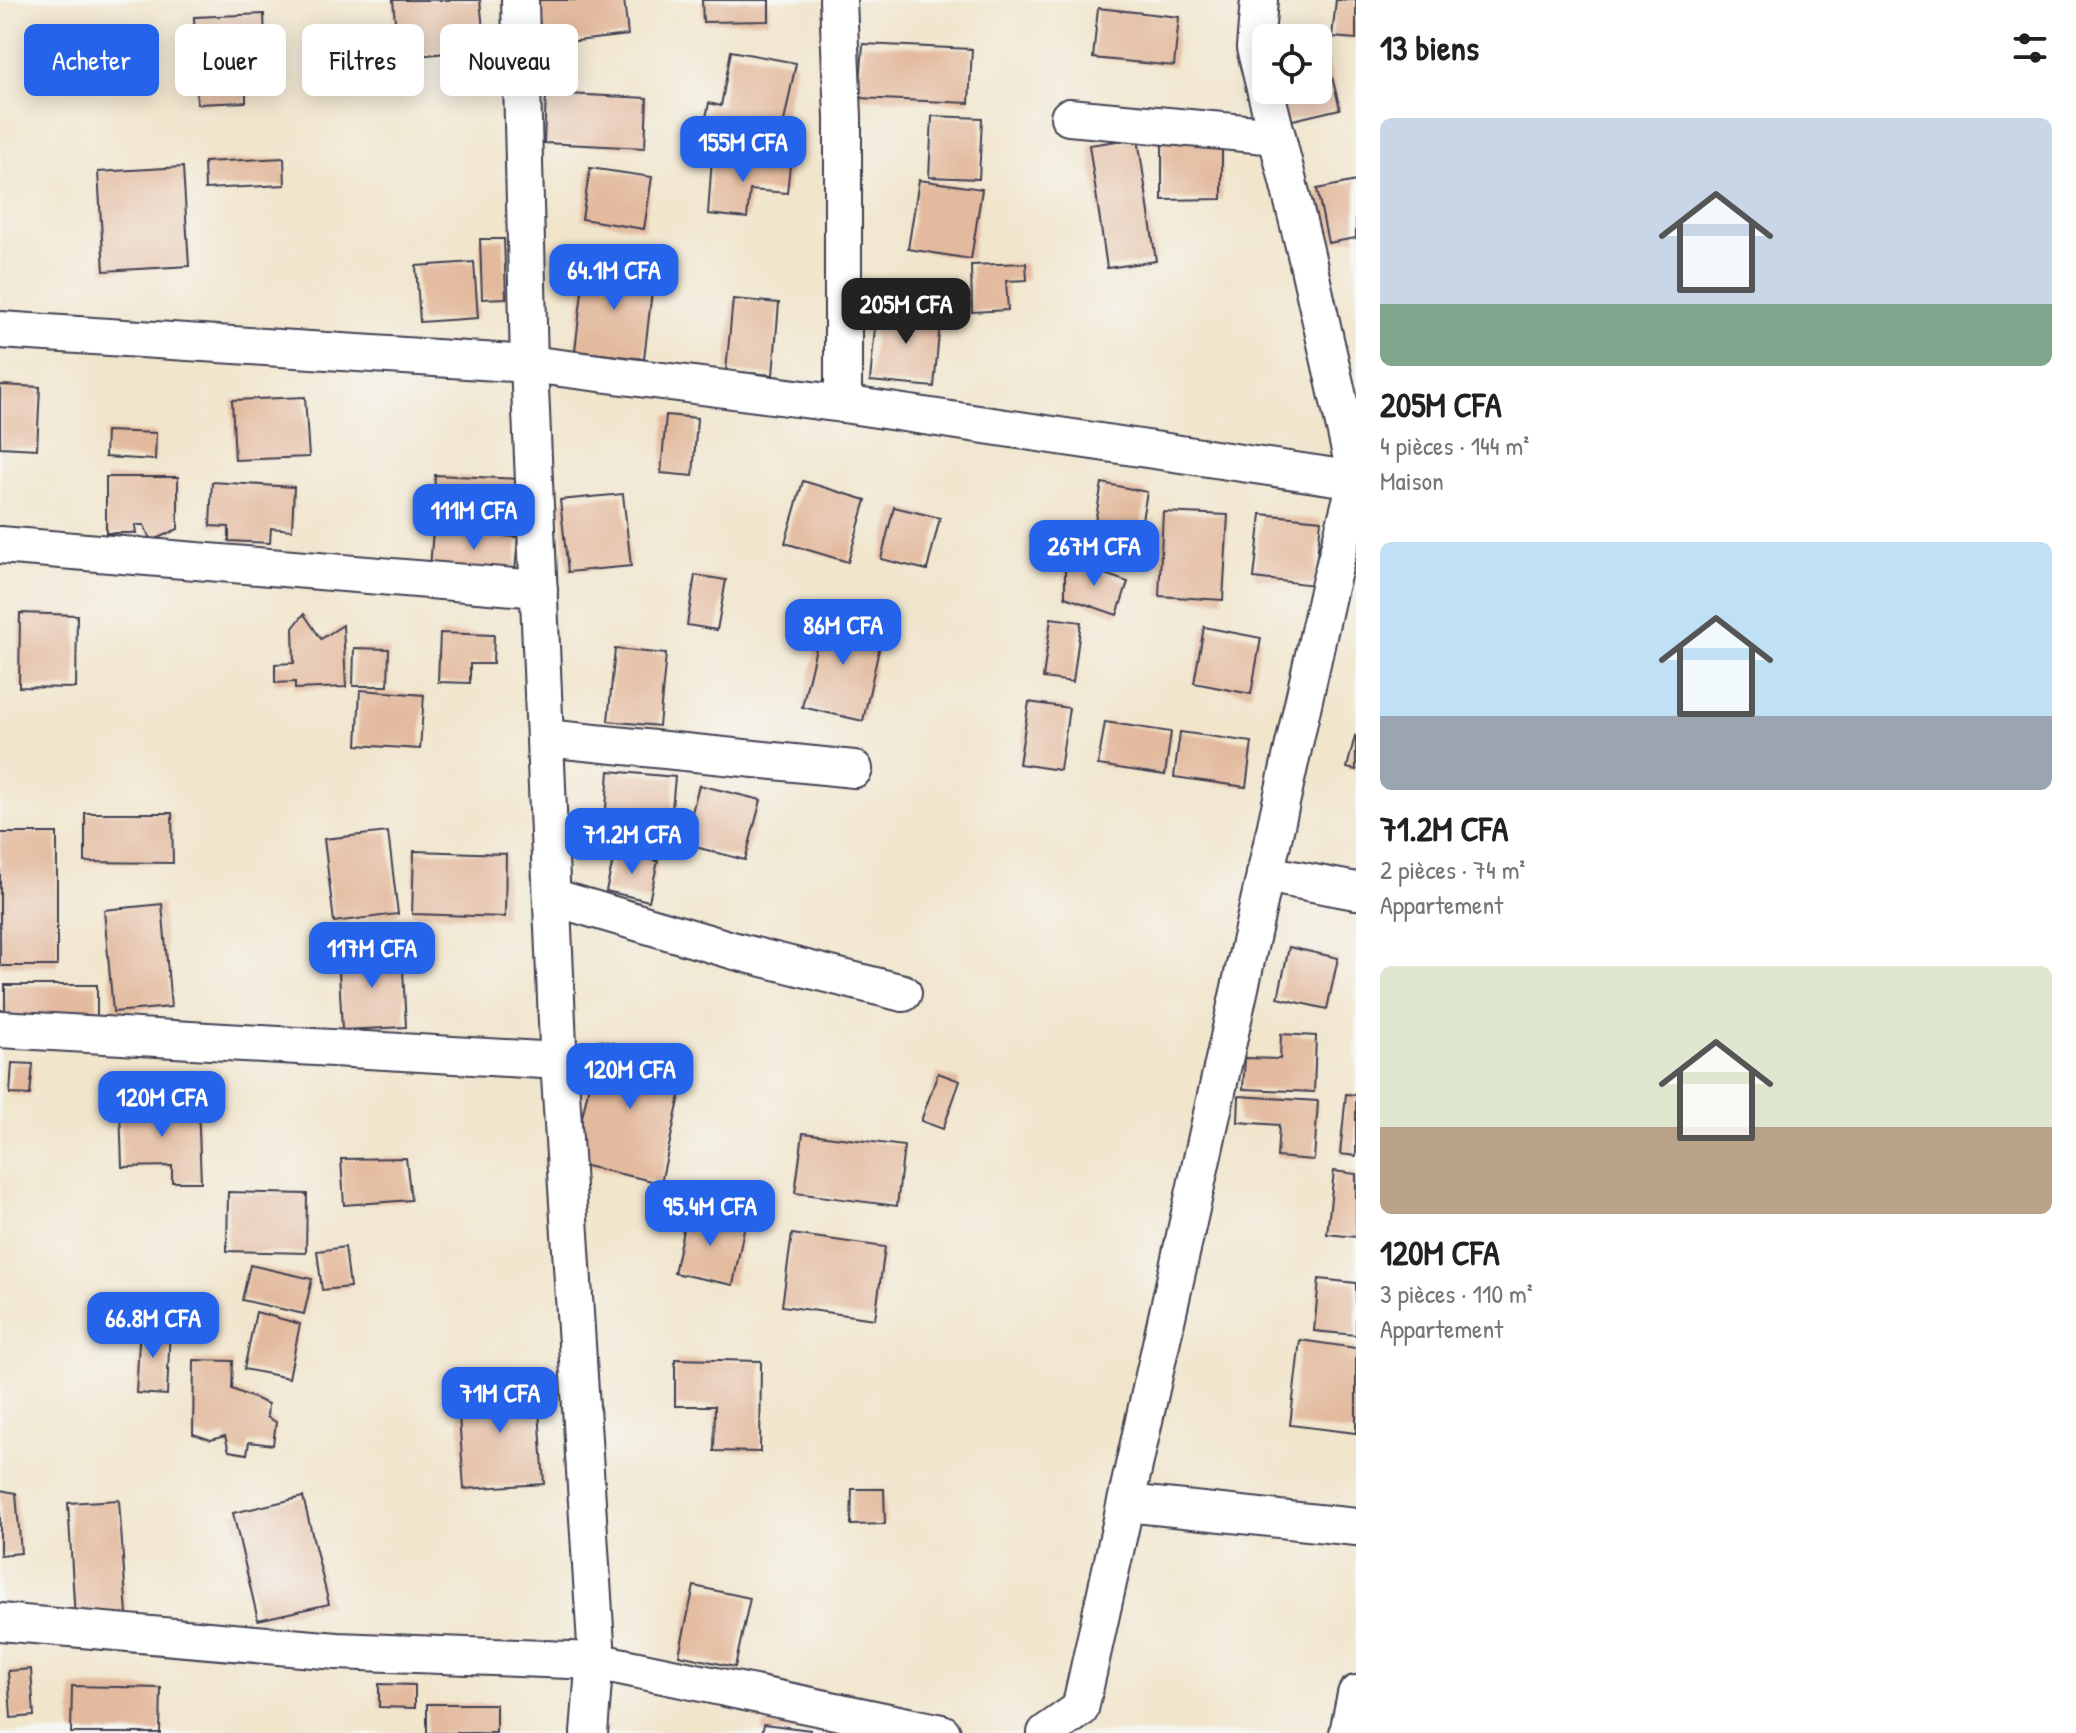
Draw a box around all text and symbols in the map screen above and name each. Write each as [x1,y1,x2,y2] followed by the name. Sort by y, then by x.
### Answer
[24,24,159,96] chip: Acheter
[175,24,286,96] chip: Louer
[302,24,424,96] chip: Filtres
[440,24,578,96] chip: Nouveau
[1252,24,1332,104] map controls
[1252,24,1332,104] button: locate
[1380,25,1479,71] text: 13 biens
[2008,26,2052,70] icon: filters
[660,116,826,184] pin: 155M CFA
[698,124,788,159] text: 155M CFA
[1644,170,1788,314] icon: home
[522,244,706,312] pin: 64.1M CFA
[567,252,661,287] text: 64.1M CFA
[823,278,989,346] pin: 205M CFA
[860,286,952,321] text: 205M CFA
[1380,382,1502,428] text: 205M CFA
[1380,428,1529,463] text: 4 pièces · 144 m²
[1380,463,1444,498] text: Maison
[391,484,557,552] pin: 111M CFA
[431,492,517,527] text: 111M CFA
[1011,520,1177,588] pin: 267M CFA
[1047,528,1141,563] text: 267M CFA
[1644,594,1788,738] icon: home
[769,599,917,667] pin: 86M CFA
[803,607,883,642] text: 86M CFA
[1380,806,1508,852] text: 71.2M CFA
[540,808,724,876] pin: 71.2M CFA
[583,816,681,851] text: 71.2M CFA
[1380,852,1525,887] text: 2 pièces · 74 m²
[1380,887,1503,922] text: Appartement
[289,922,455,990] pin: 117M CFA
[327,930,417,965] text: 117M CFA
[1644,1018,1788,1162] icon: home
[547,1043,713,1111] pin: 120M CFA
[584,1051,676,1086] text: 120M CFA
[79,1071,245,1139] pin: 120M CFA
[116,1079,208,1114] text: 120M CFA
[618,1180,802,1248] pin: 95.4M CFA
[663,1188,757,1223] text: 95.4M CFA
[1380,1230,1500,1276] text: 120M CFA
[1380,1276,1533,1311] text: 3 pièces · 110 m²
[61,1292,245,1360] pin: 66.8M CFA
[105,1300,201,1335] text: 66.8M CFA
[1380,1311,1503,1346] text: Appartement
[426,1367,574,1435] pin: 71M CFA
[460,1375,540,1410] text: 71M CFA

